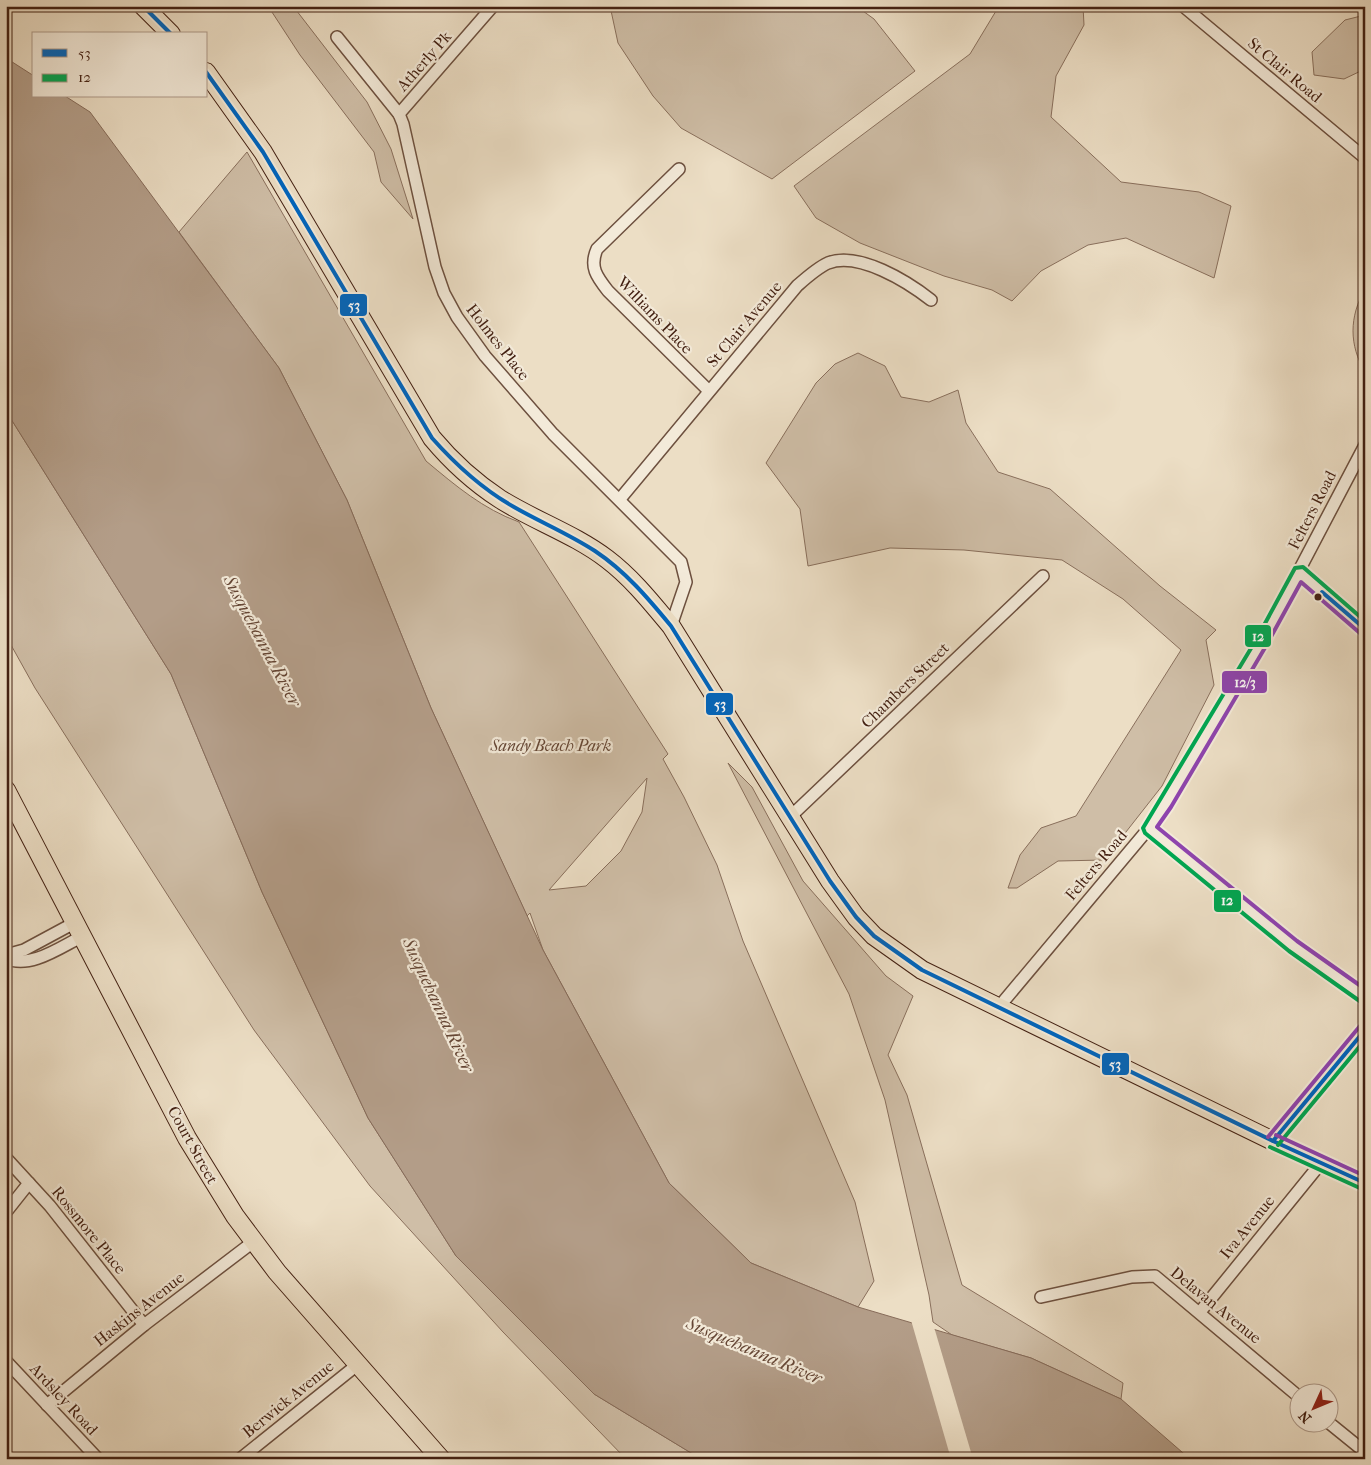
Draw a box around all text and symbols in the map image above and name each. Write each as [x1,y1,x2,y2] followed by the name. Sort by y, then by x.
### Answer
[392,26,456,96] street label: Atherly Pk
[32,32,208,98] legend
[1244,34,1326,107] street label: St Clair Road
[78,44,91,62] text: 53
[78,68,91,86] text: 12
[613,272,697,358] street label: Williams Place
[702,277,786,371] street label: St Clair Avenue
[339,293,368,317] line badge: 53
[348,297,360,314] text: 53
[462,300,534,384] street label: Holmes Place
[1284,467,1340,553] street label: Felters Road
[218,571,306,712] water label: Susquehanna River
[1313,592,1323,602] unlabelled marker
[1244,624,1272,648] line badge: 12
[1252,628,1264,645] text: 12
[857,638,953,732] street label: Chambers Street
[1221,670,1268,694] line badge: 12/3
[1234,674,1256,691] text: 12/3
[705,692,734,716] line badge: 53
[714,696,726,713] text: 53
[490,736,611,755] park label: Sandy Beach Park
[1061,826,1131,904] street label: Felters Road
[1213,889,1242,913] line badge: 12
[1221,892,1233,909] text: 12
[397,934,479,1077] water label: Susquehanna River
[1101,1052,1130,1076] line badge: 53
[1109,1056,1121,1073] text: 53
[164,1103,222,1187] street label: Court Street
[48,1182,130,1278] street label: Rossmore Place
[1216,1191,1278,1263] street label: Iva Avenue
[1167,1263,1265,1347] street label: Delavan Avenue
[90,1268,188,1350] street label: Haskins Avenue
[682,1313,827,1390] water label: Susquehanna River
[238,1356,338,1442] street label: Berwick Avenue
[25,1358,102,1439] street label: Ardsley Road
[1288,1382,1338,1432] north arrow
[1295,1407,1315,1426] text: N

